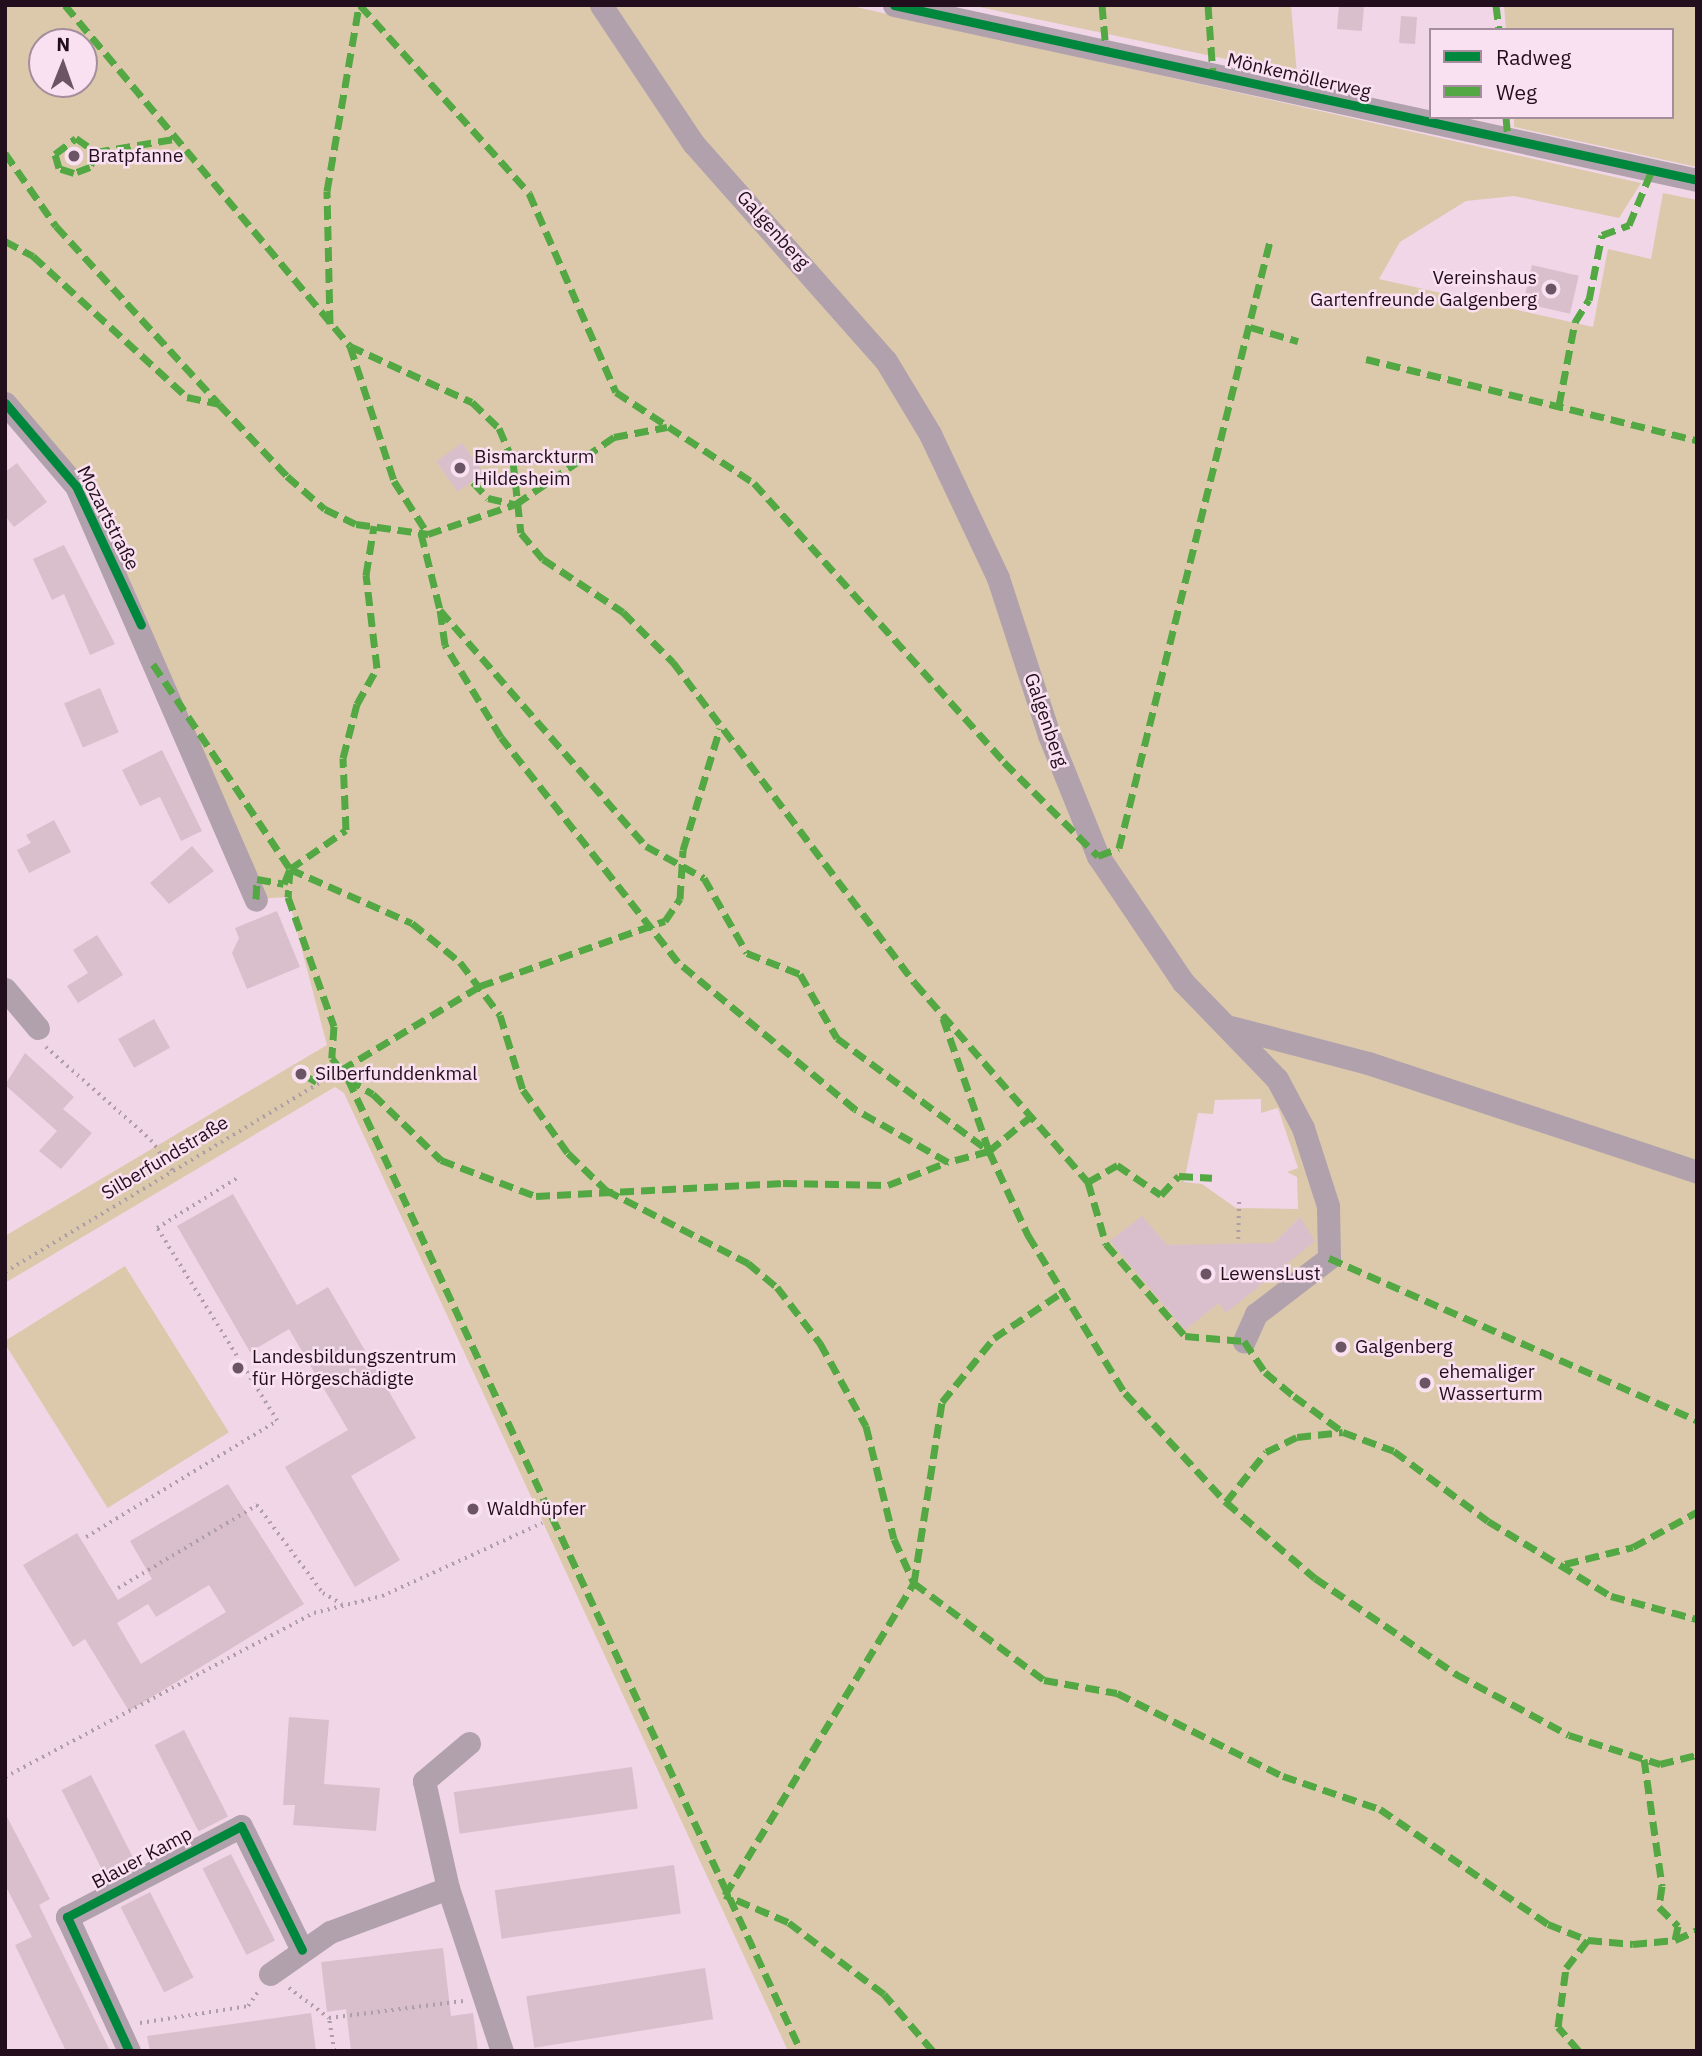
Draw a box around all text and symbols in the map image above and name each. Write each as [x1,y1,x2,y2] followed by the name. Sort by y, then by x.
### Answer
[28,28,98,98] north arrow
[1429,28,1674,119] legend
[56,32,70,56] text: N
[1496,43,1571,71] text: Radweg
[1225,48,1373,104] street label: Mönkemöllerweg
[1496,78,1537,106] text: Weg
[88,145,183,167] place label: Bratpfanne
[66,148,82,164] marker: Bratpfanne
[732,186,814,274] street label: Galgenberg
[1310,267,1537,311] place label: Vereinshaus Gartenfreunde Galgenberg
[1543,281,1559,297] marker: Vereinshaus Gartenfreunde Galgenberg
[474,446,594,490] place label: Bismarckturm Hildesheim
[452,460,468,476] marker: Bismarckturm Hildesheim
[72,462,144,574] street label: Mozartstraße
[1019,670,1073,770] street label: Galgenberg
[315,1063,477,1085] place label: Silberfunddenkmal
[293,1066,309,1082] marker: Silberfunddenkmal
[98,1111,232,1205] street label: Silberfundstraße
[1220,1263,1321,1285] place label: LewensLust
[1198,1266,1214,1282] marker: LewensLust
[1355,1336,1453,1358] place label: Galgenberg
[1333,1339,1349,1355] marker: Galgenberg
[252,1346,457,1390] place label: Landesbildungszentrum für Hörgeschädigte
[230,1360,246,1376] marker: Landesbildungszentrum für Hörgeschädigte
[1439,1361,1543,1405] place label: ehemaliger Wasserturm
[1417,1375,1433,1391] marker: ehemaliger Wasserturm
[487,1498,586,1520] place label: Waldhüpfer
[465,1501,481,1517] marker: Waldhüpfer
[88,1822,196,1894] street label: Blauer Kamp

